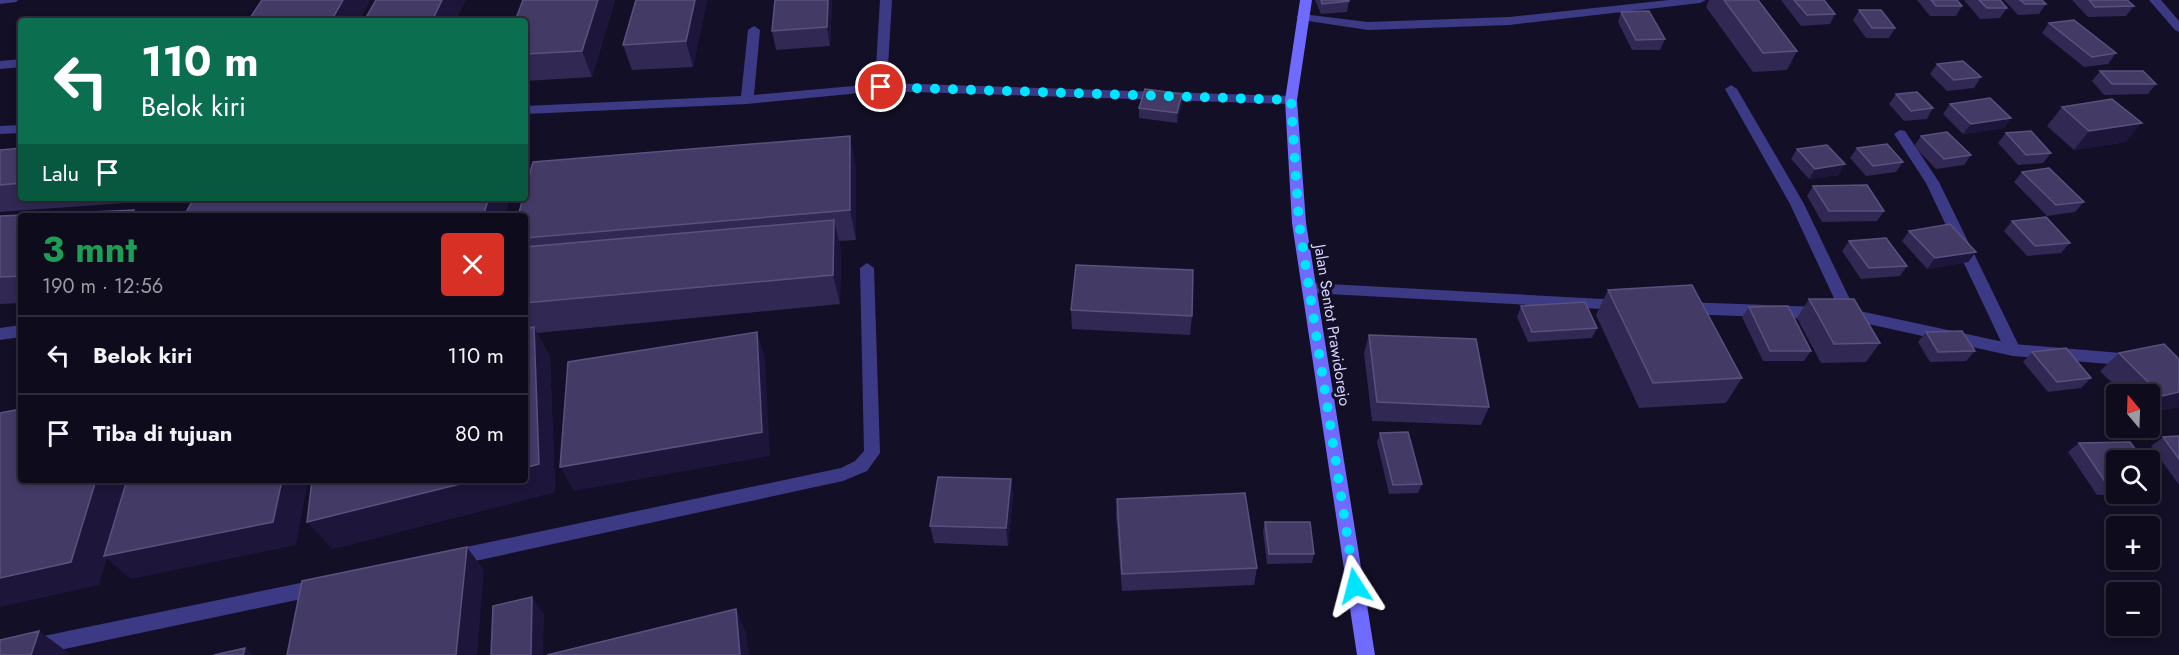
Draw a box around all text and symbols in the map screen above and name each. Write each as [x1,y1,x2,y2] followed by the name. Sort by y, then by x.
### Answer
[141,31,259,92] text: 110 m
[42,42,120,120] icon: left
[855,61,906,112] pin
[864,70,897,103] icon: arrive
[141,87,246,126] text: Belok kiri
[91,156,124,189] icon: arrive
[42,157,79,189] text: Lalu
[42,223,137,275] text: 3 mnt
[441,233,504,296] button: close
[1308,241,1357,408] street label: Jalan Sentot Prawidorejo
[42,272,163,301] text: 190 m · 12:56
[42,339,75,372] icon: left
[93,339,192,371] text: Belok kiri
[447,339,504,371] text: 110 m
[2106,384,2160,438] north arrow
[2106,384,2160,636] map controls
[42,417,75,450] icon: arrive
[93,417,232,449] text: Tiba di tujuan
[455,417,504,449] text: 80 m
[2106,450,2160,504] button: search
[2106,516,2160,570] button: +
[1323,554,1387,618] position arrow
[2106,582,2160,636] button: −

